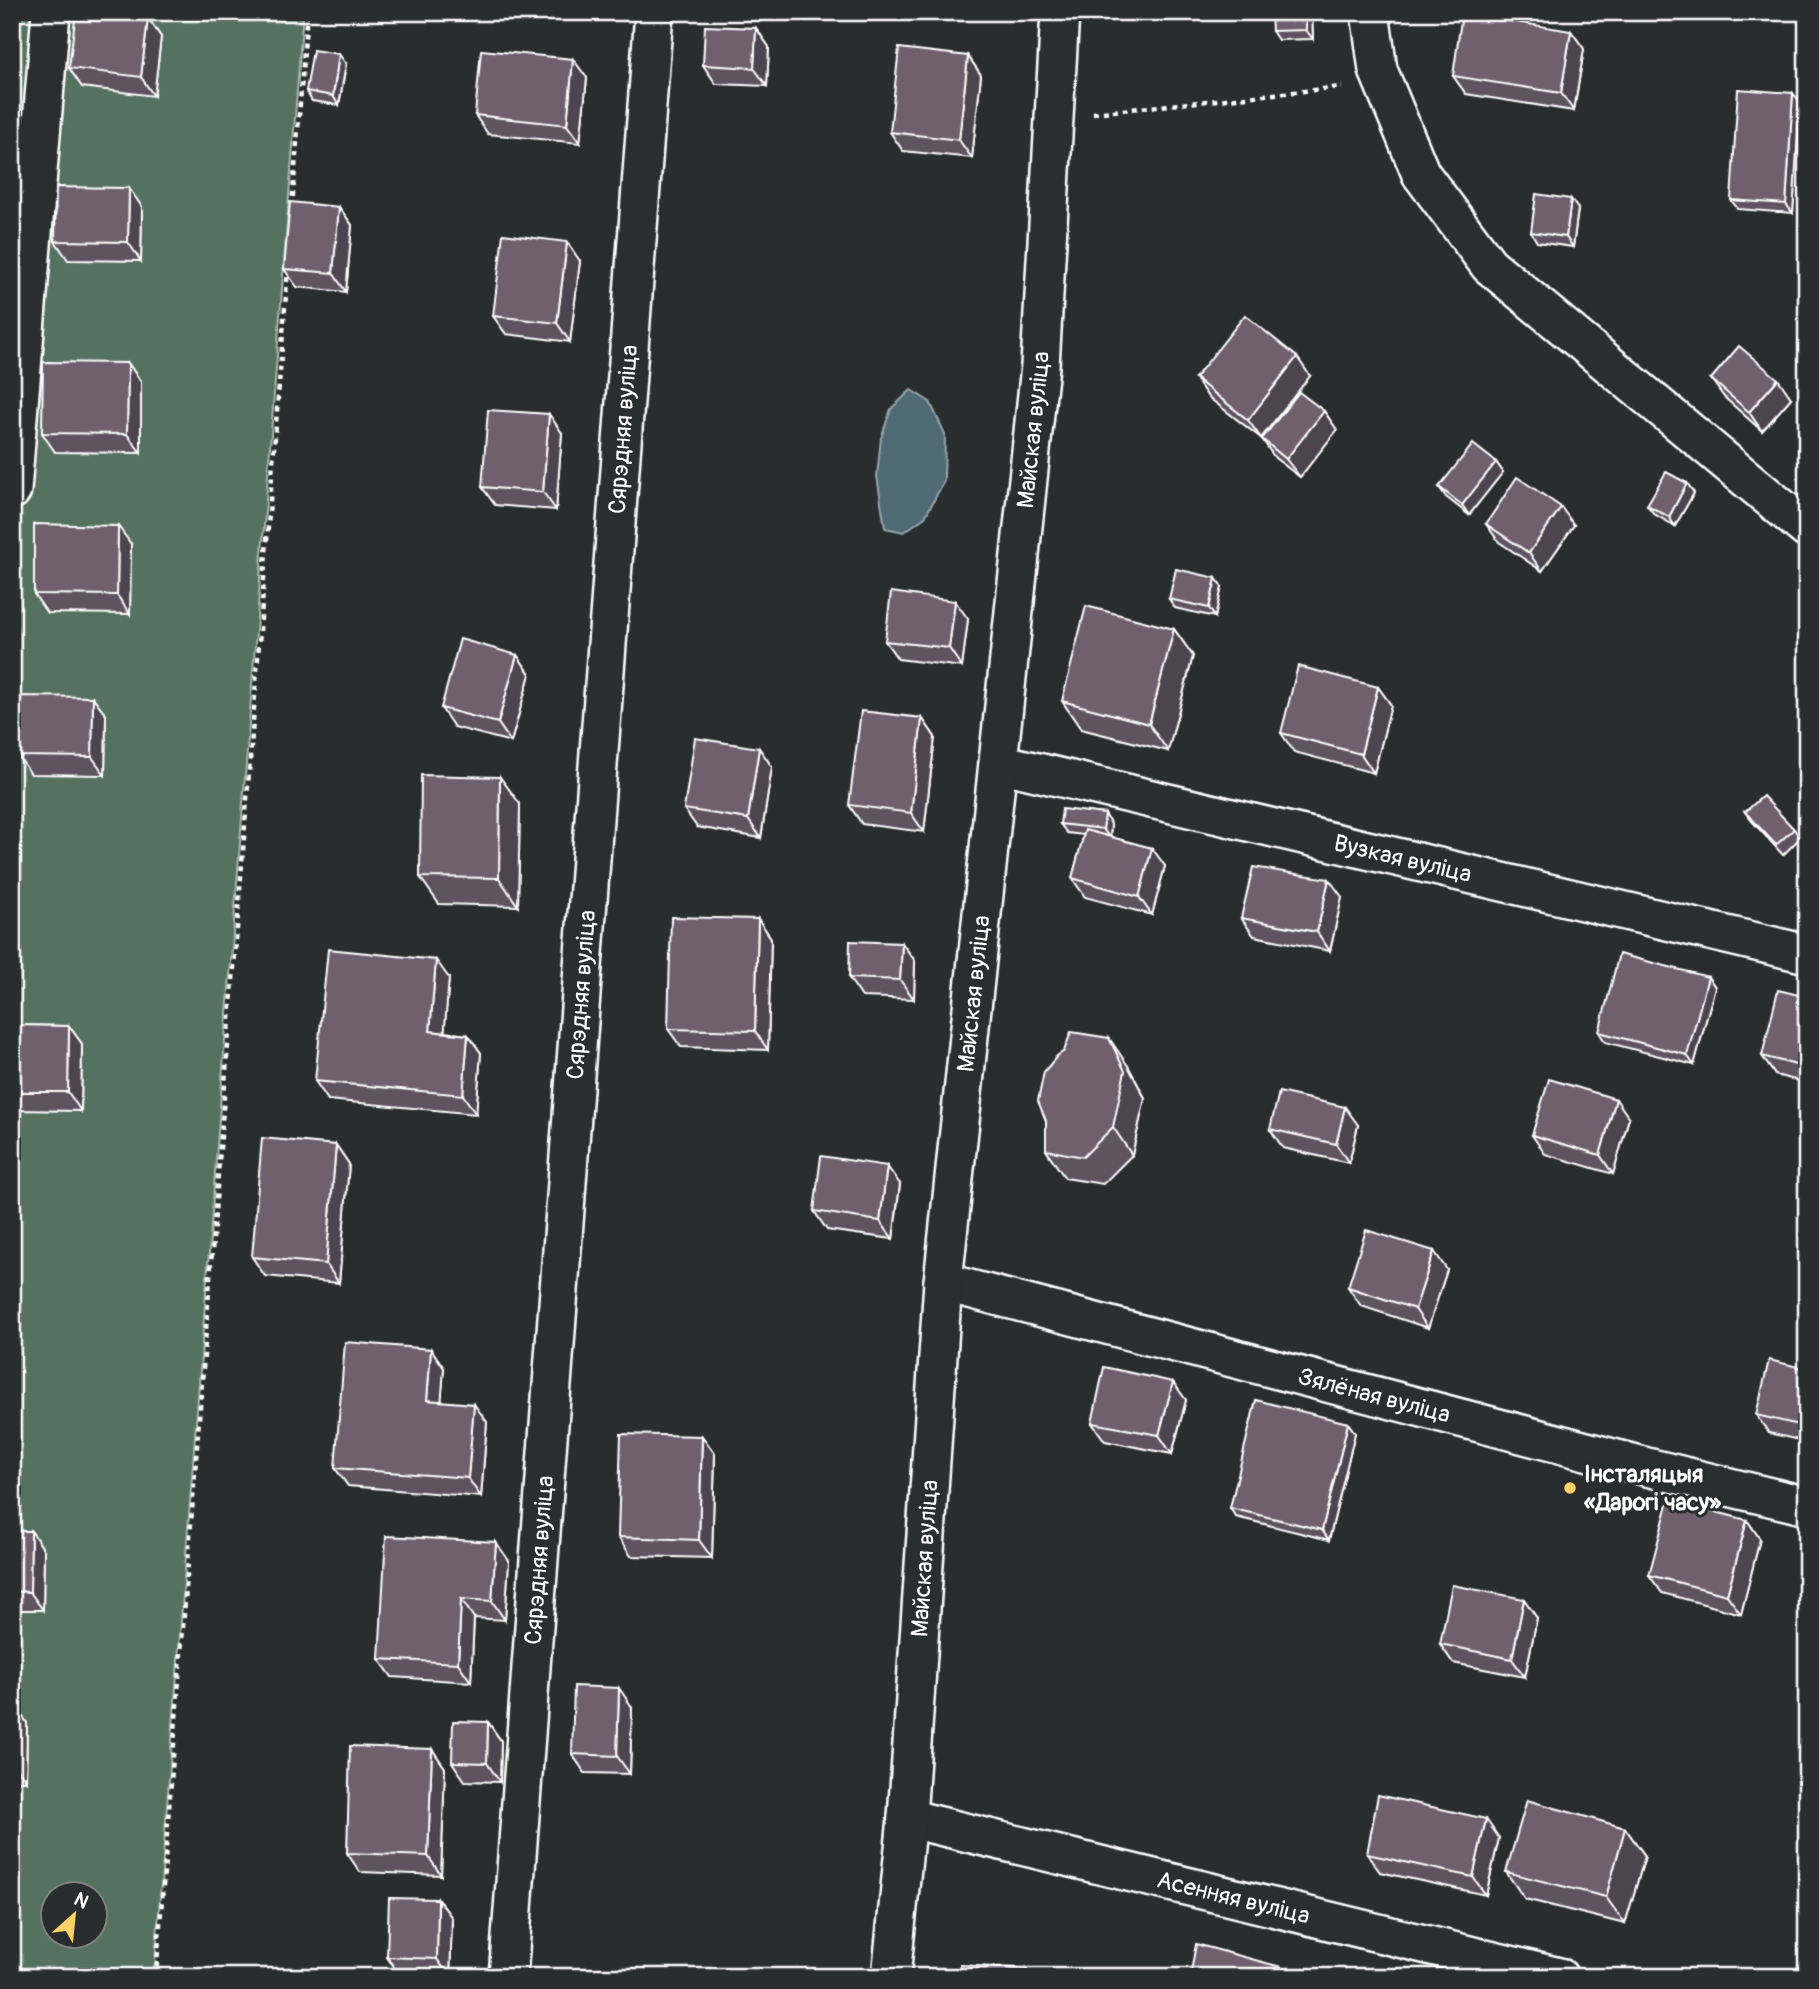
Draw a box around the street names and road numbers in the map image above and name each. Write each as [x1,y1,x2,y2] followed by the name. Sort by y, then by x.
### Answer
[602,344,644,515] street label: Сярэдняя вуліца
[1011,351,1055,510] street label: Майская вуліца
[1331,828,1475,889] street label: Вузкая вуліца
[560,909,602,1080] street label: Сярэдняя вуліца
[951,914,996,1073] street label: Майская вуліца
[1295,1361,1454,1429] street label: Зялёная вуліца
[518,1474,560,1646] street label: Сярэдняя вуліца
[905,1479,944,1638] street label: Майская вуліца
[1154,1865,1313,1930] street label: Асенняя вуліца

